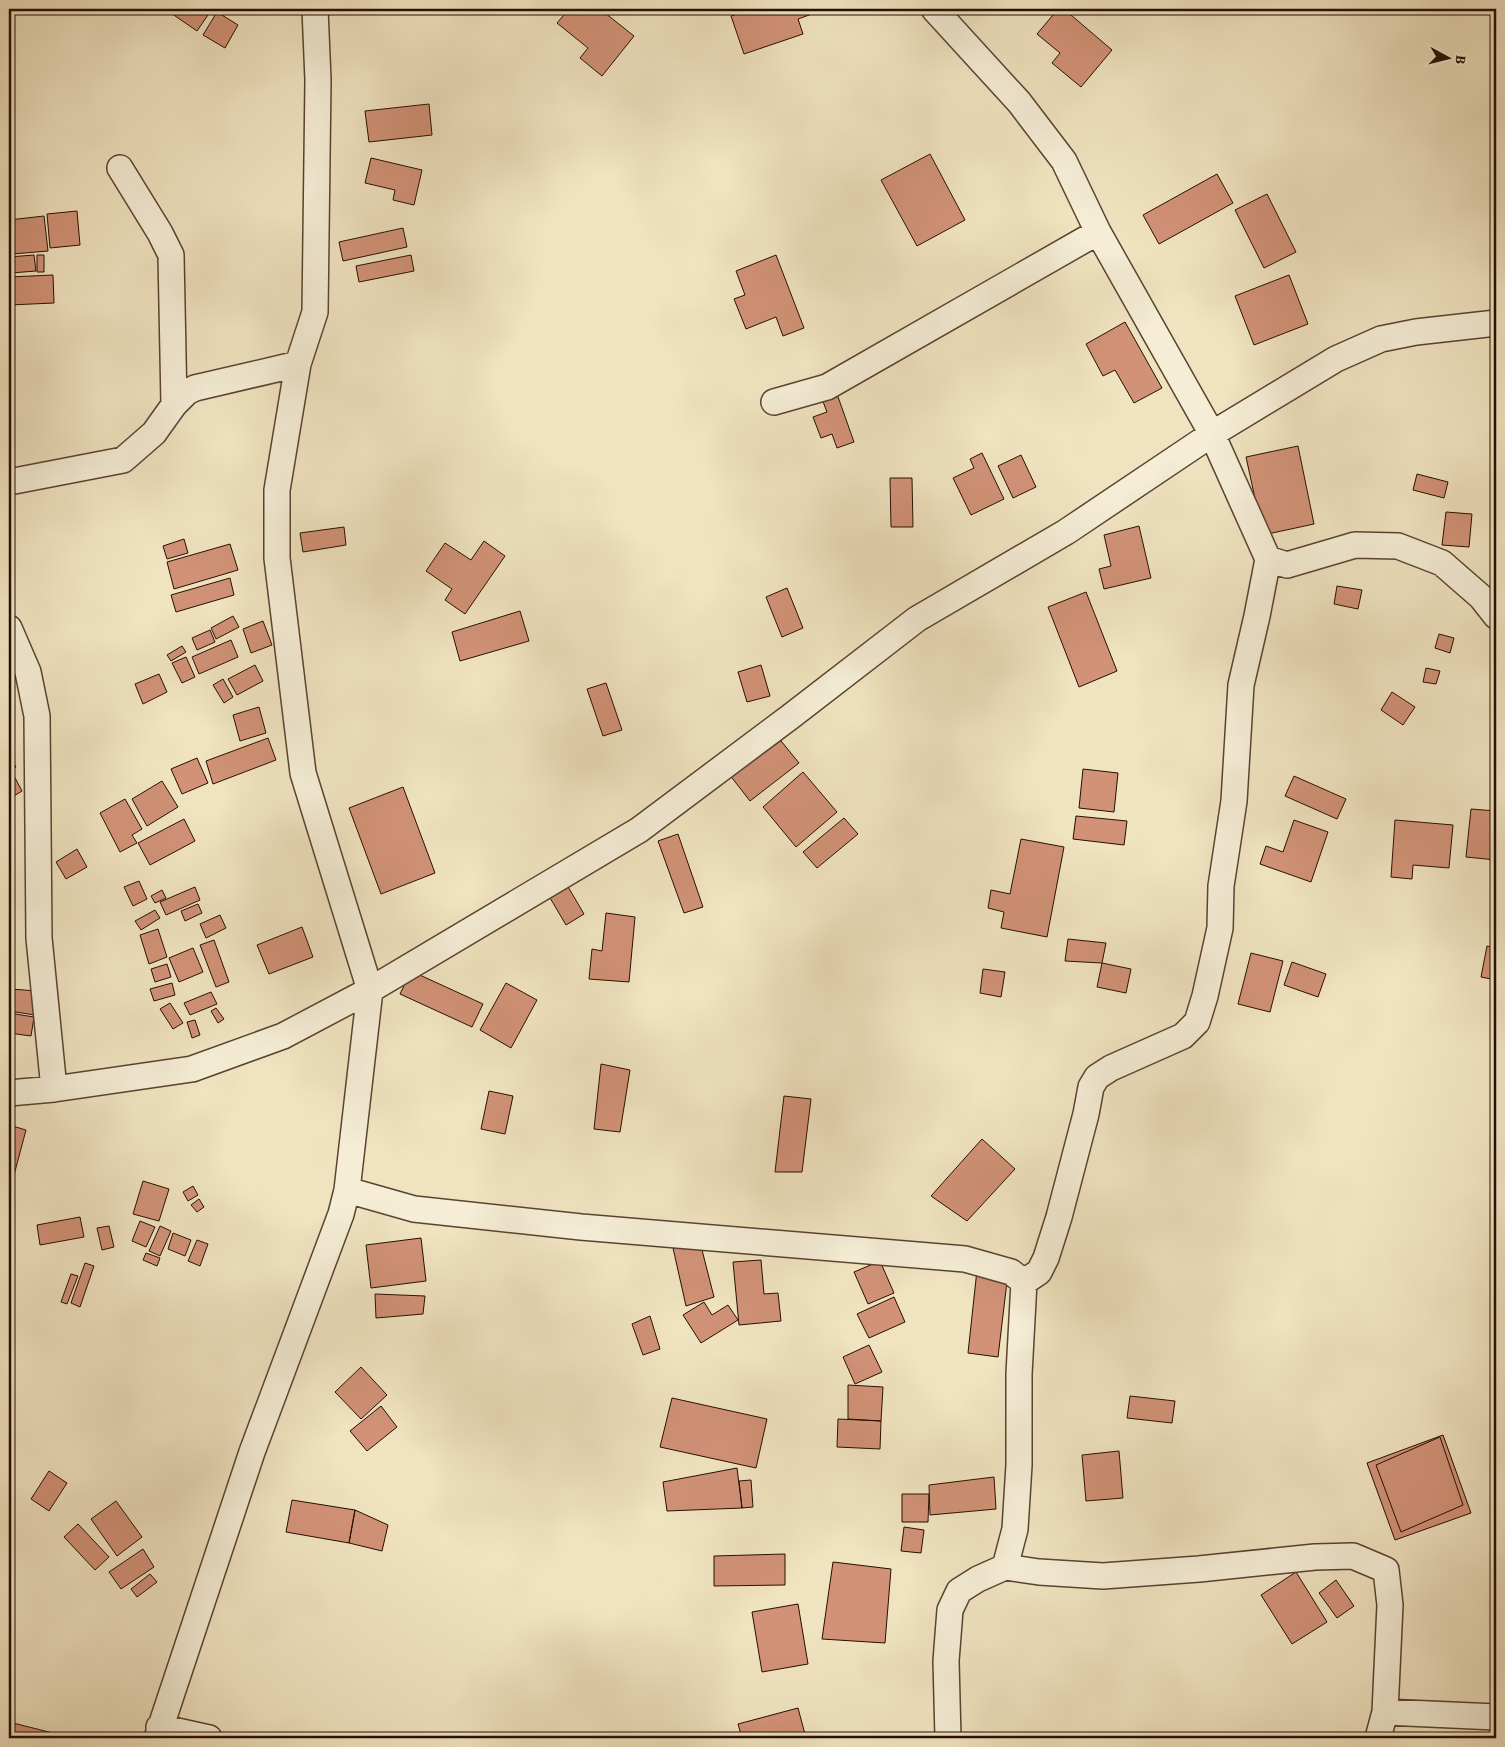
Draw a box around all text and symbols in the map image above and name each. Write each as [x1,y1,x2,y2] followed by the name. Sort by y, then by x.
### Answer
[1422,32,1472,82] north arrow
[1451,54,1470,65] text: B

